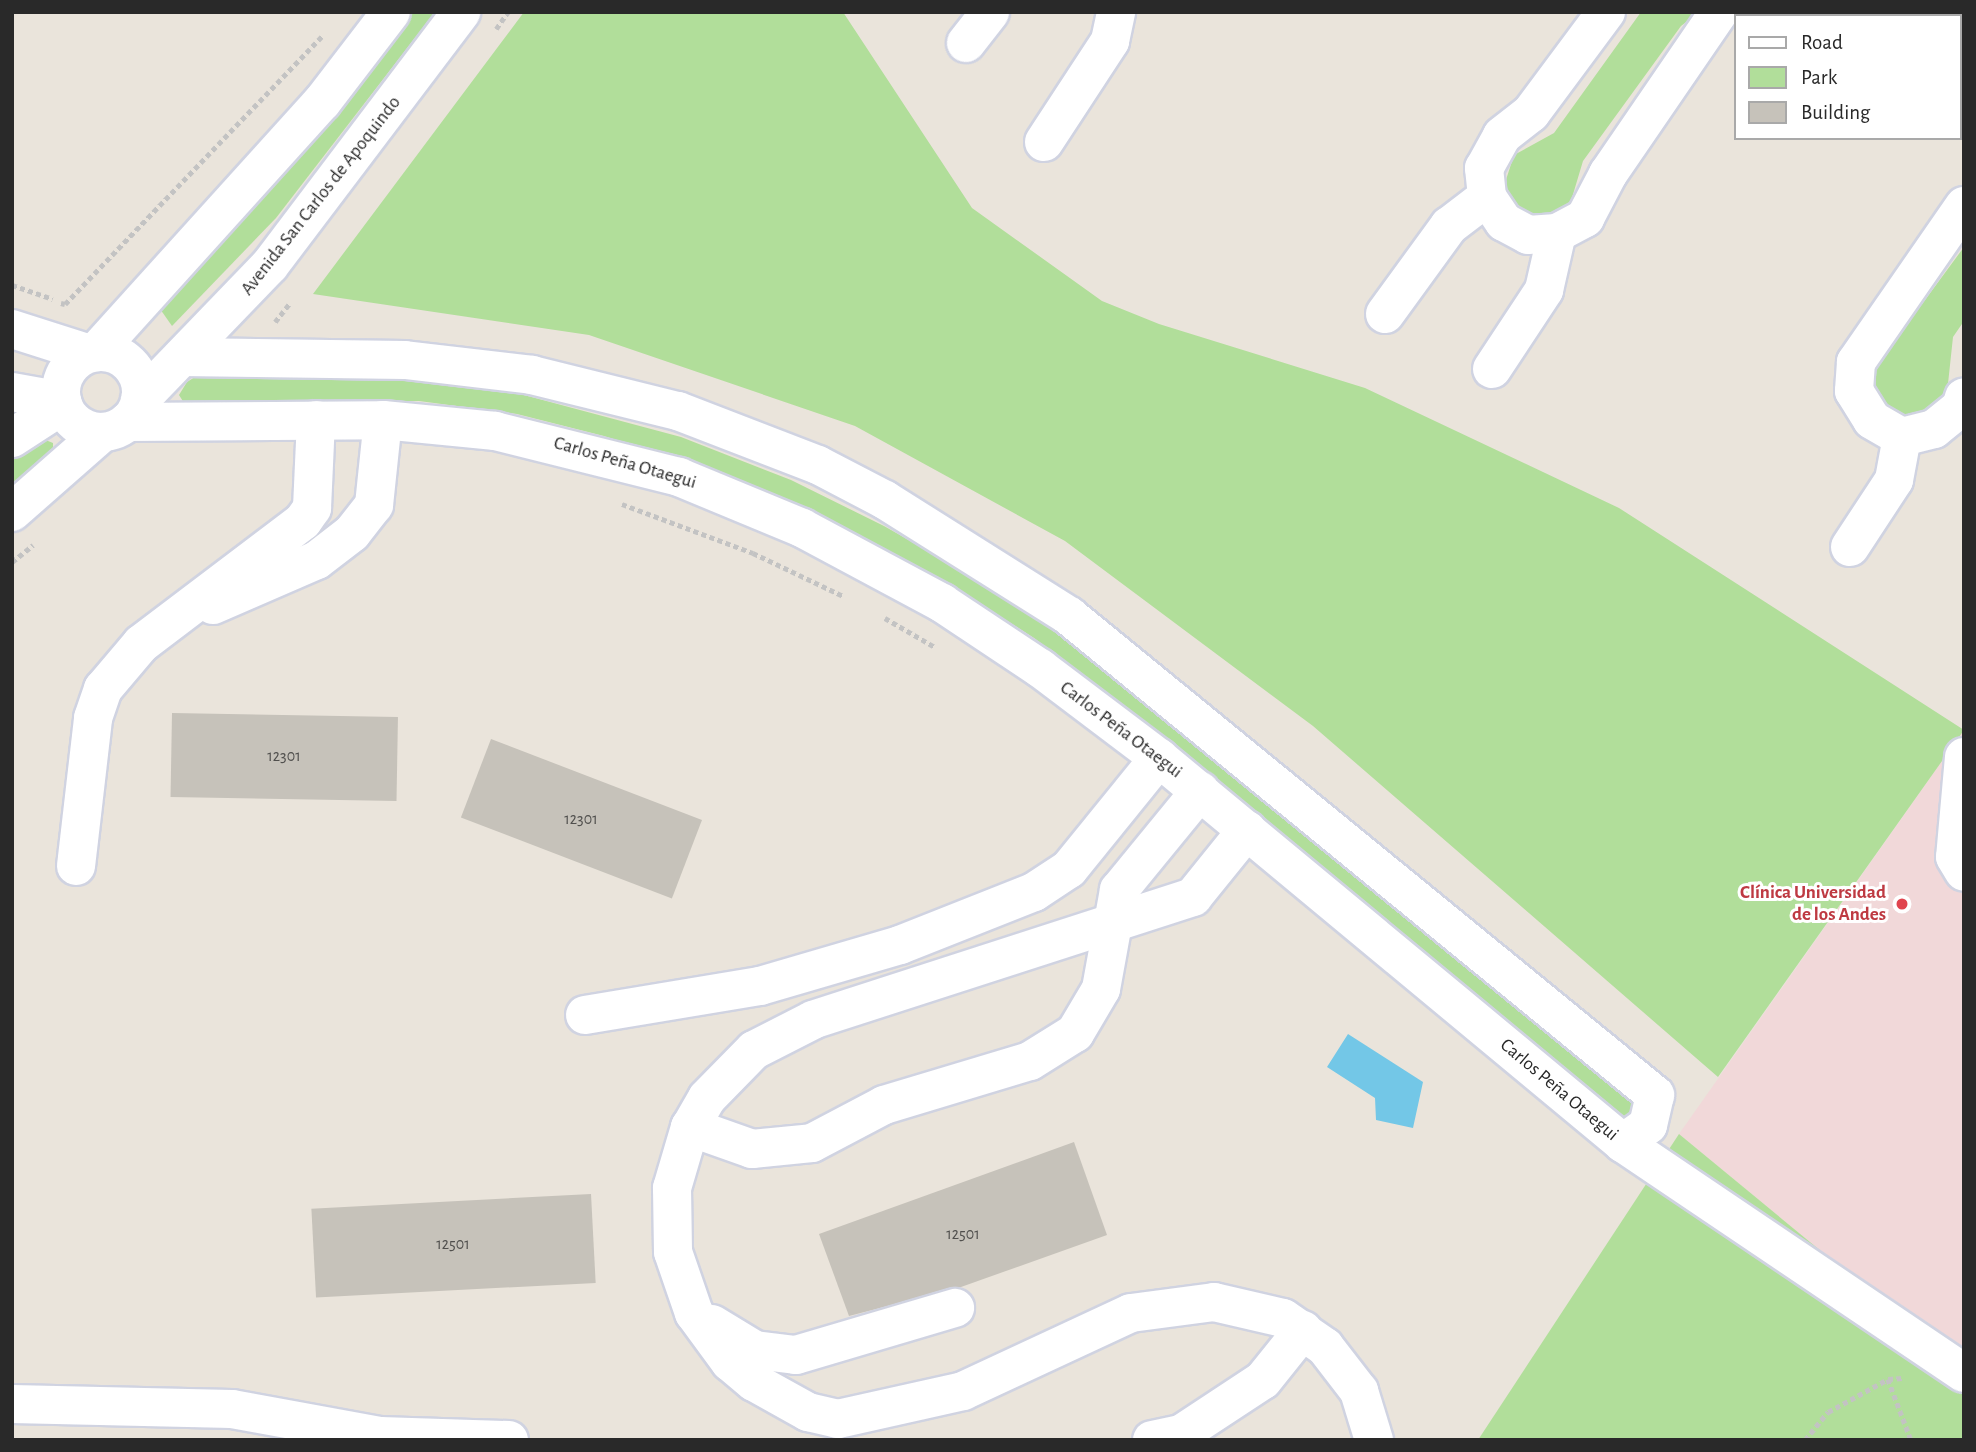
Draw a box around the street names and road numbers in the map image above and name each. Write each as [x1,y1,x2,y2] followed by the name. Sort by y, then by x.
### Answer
[236,92,406,300] street label: Avenida San Carlos de Apoquindo
[551,432,699,494] street label: Carlos Peña Otaegui
[1055,677,1187,783] street label: Carlos Peña Otaegui
[1495,1034,1623,1146] street label: Carlos Peña Otaegui

